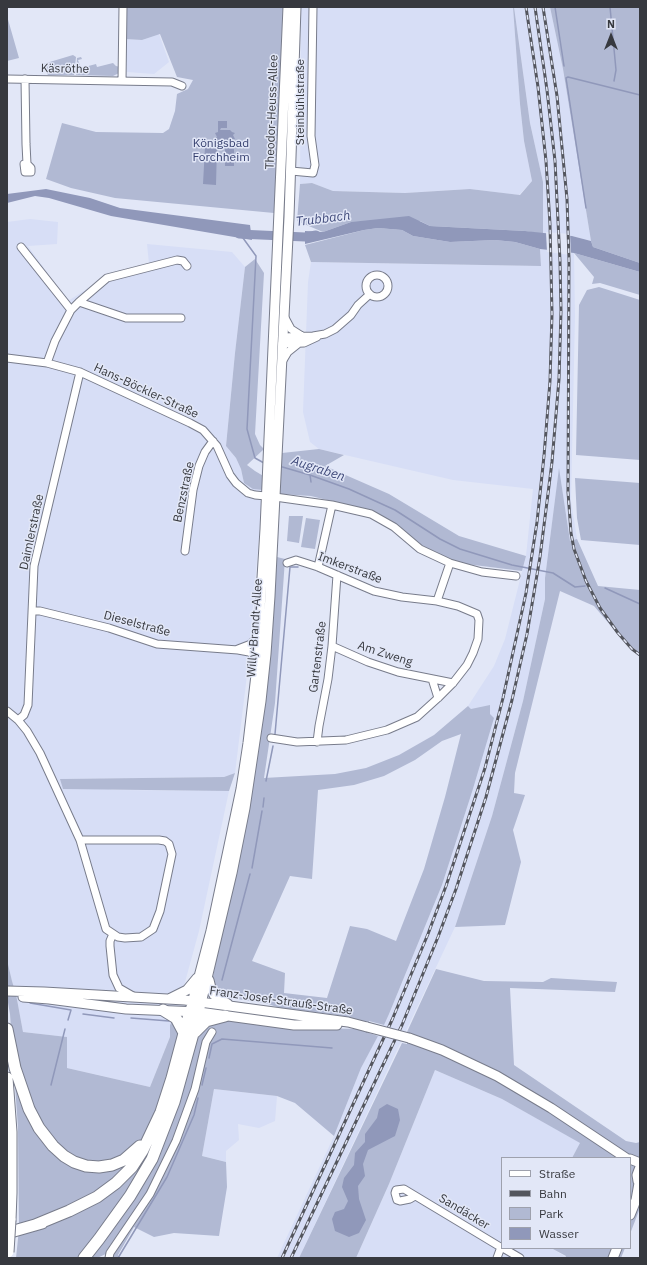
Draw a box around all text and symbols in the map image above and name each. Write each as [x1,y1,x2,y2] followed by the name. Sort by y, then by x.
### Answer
[591,16,631,56] north arrow
[607,17,615,31] text: N
[263,54,281,170] street label: Theodor-Heuss-Allee
[294,59,308,145] street label: Steinbühlstraße
[41,61,89,77] street label: Käsröthe
[192,137,250,165] park label: Königsbad Forchheim
[295,208,351,230] water label: Trubbach
[91,360,201,422] street label: Hans-Böckler-Straße
[289,453,347,485] water label: Augraben
[171,460,197,524] street label: Benzstraße
[17,493,47,571] street label: Daimlerstraße
[316,549,384,587] street label: Imkerstraße
[244,578,266,678] street label: Willy-Brandt-Allee
[102,608,172,640] street label: Dieselstraße
[306,621,330,693] street label: Gartenstraße
[356,638,414,670] street label: Am Zweng
[208,984,354,1018] street label: Franz-Josef-Strauß-Straße
[501,1157,631,1249] legend
[539,1166,575,1181] text: Straße
[539,1186,567,1201] text: Bahn
[436,1191,492,1233] street label: Sandäcker
[539,1206,563,1221] text: Park
[539,1226,579,1241] text: Wasser

